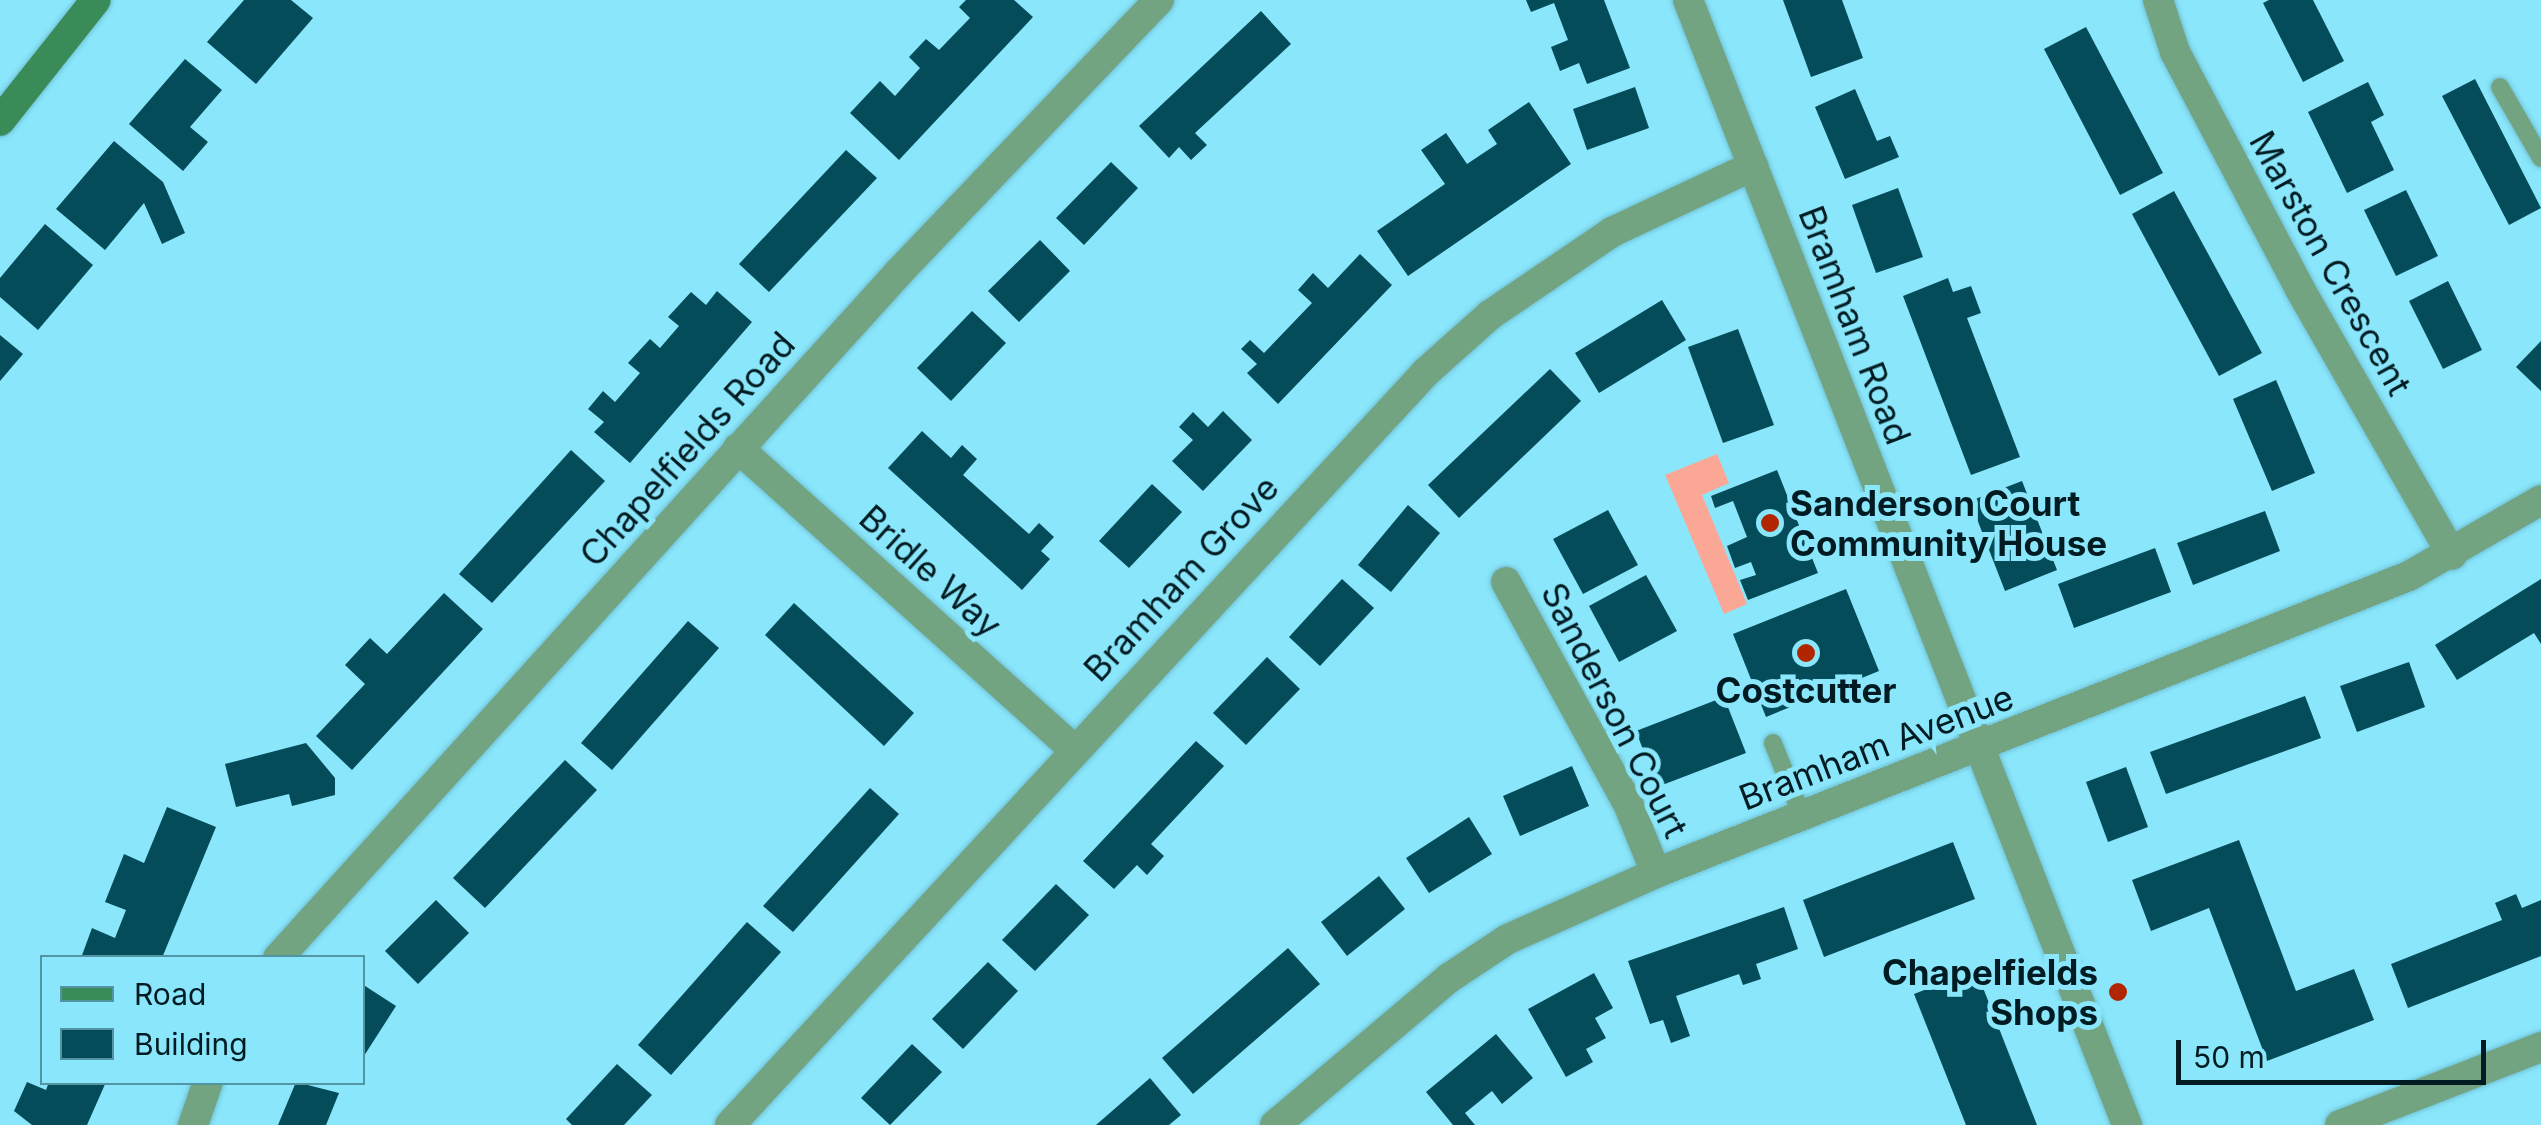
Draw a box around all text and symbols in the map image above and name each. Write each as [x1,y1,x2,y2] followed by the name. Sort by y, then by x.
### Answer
[2241,124,2421,402] street label: Marston Crescent
[1790,200,1920,450] street label: Bramham Road
[571,323,803,575] street label: Chapelfields Road
[1075,467,1287,689] street label: Bramham Grove
[1790,482,2107,564] place label: Sanderson Court Community House
[851,496,1011,646] street label: Bridle Way
[1759,512,1781,534] marker: Sanderson Court Community House
[1533,576,1697,844] street label: Sanderson Court
[1795,642,1817,664] marker: Costcutter
[1716,669,1896,711] place label: Costcutter
[1733,675,2019,819] street label: Bramham Avenue
[1882,951,2098,1033] place label: Chapelfields Shops
[40,955,365,1085] legend
[134,976,206,1012] text: Road
[2107,981,2129,1003] marker: Chapelfields Shops
[2181,1020,2491,1082] scale bar
[134,1026,248,1062] text: Building
[2193,1039,2265,1075] text: 50 m

